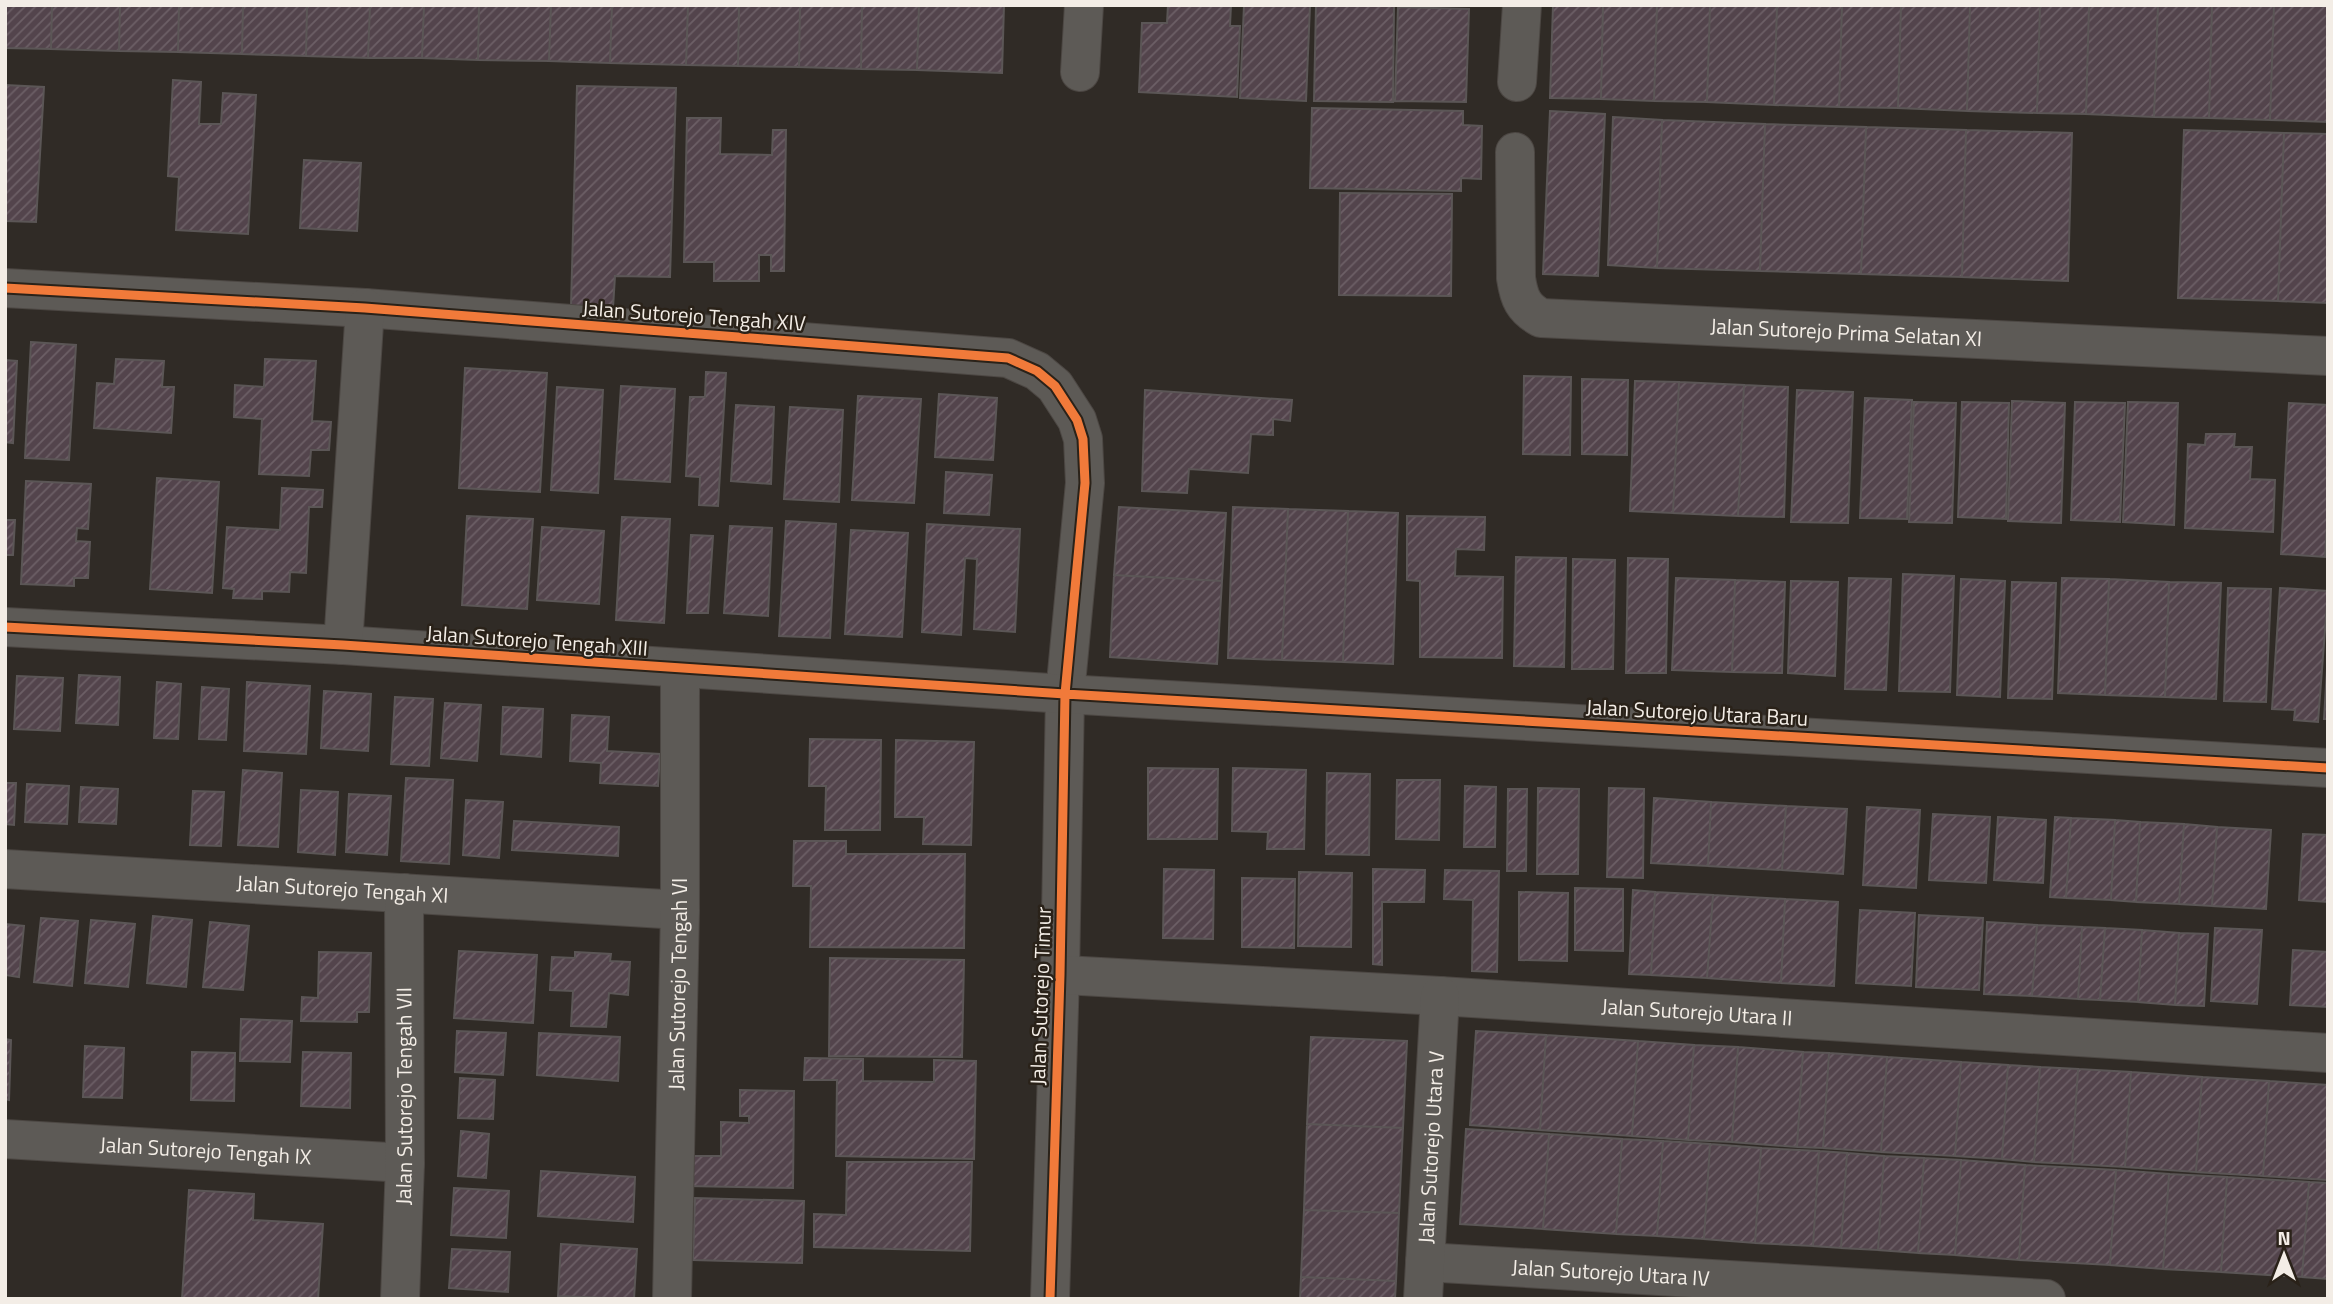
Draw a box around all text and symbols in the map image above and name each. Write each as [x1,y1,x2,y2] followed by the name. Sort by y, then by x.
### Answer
[581,291,807,339] street label: Jalan Sutorejo Tengah XIV
[1710,309,1983,354] street label: Jalan Sutorejo Prima Selatan XI
[425,616,649,664] street label: Jalan Sutorejo Tengah XIII
[1585,690,1809,734] street label: Jalan Sutorejo Utara Baru
[236,866,449,911] street label: Jalan Sutorejo Tengah XI
[659,878,695,1091] street label: Jalan Sutorejo Tengah VI
[1021,906,1059,1086] street label: Jalan Sutorejo Timur
[386,987,420,1205] street label: Jalan Sutorejo Tengah VII
[1601,989,1793,1034] street label: Jalan Sutorejo Utara II
[1409,1050,1452,1244] street label: Jalan Sutorejo Utara V
[99,1128,313,1172] street label: Jalan Sutorejo Tengah IX
[2249,1220,2319,1290] north arrow
[2277,1223,2291,1252] text: N
[1511,1250,1711,1294] street label: Jalan Sutorejo Utara IV

